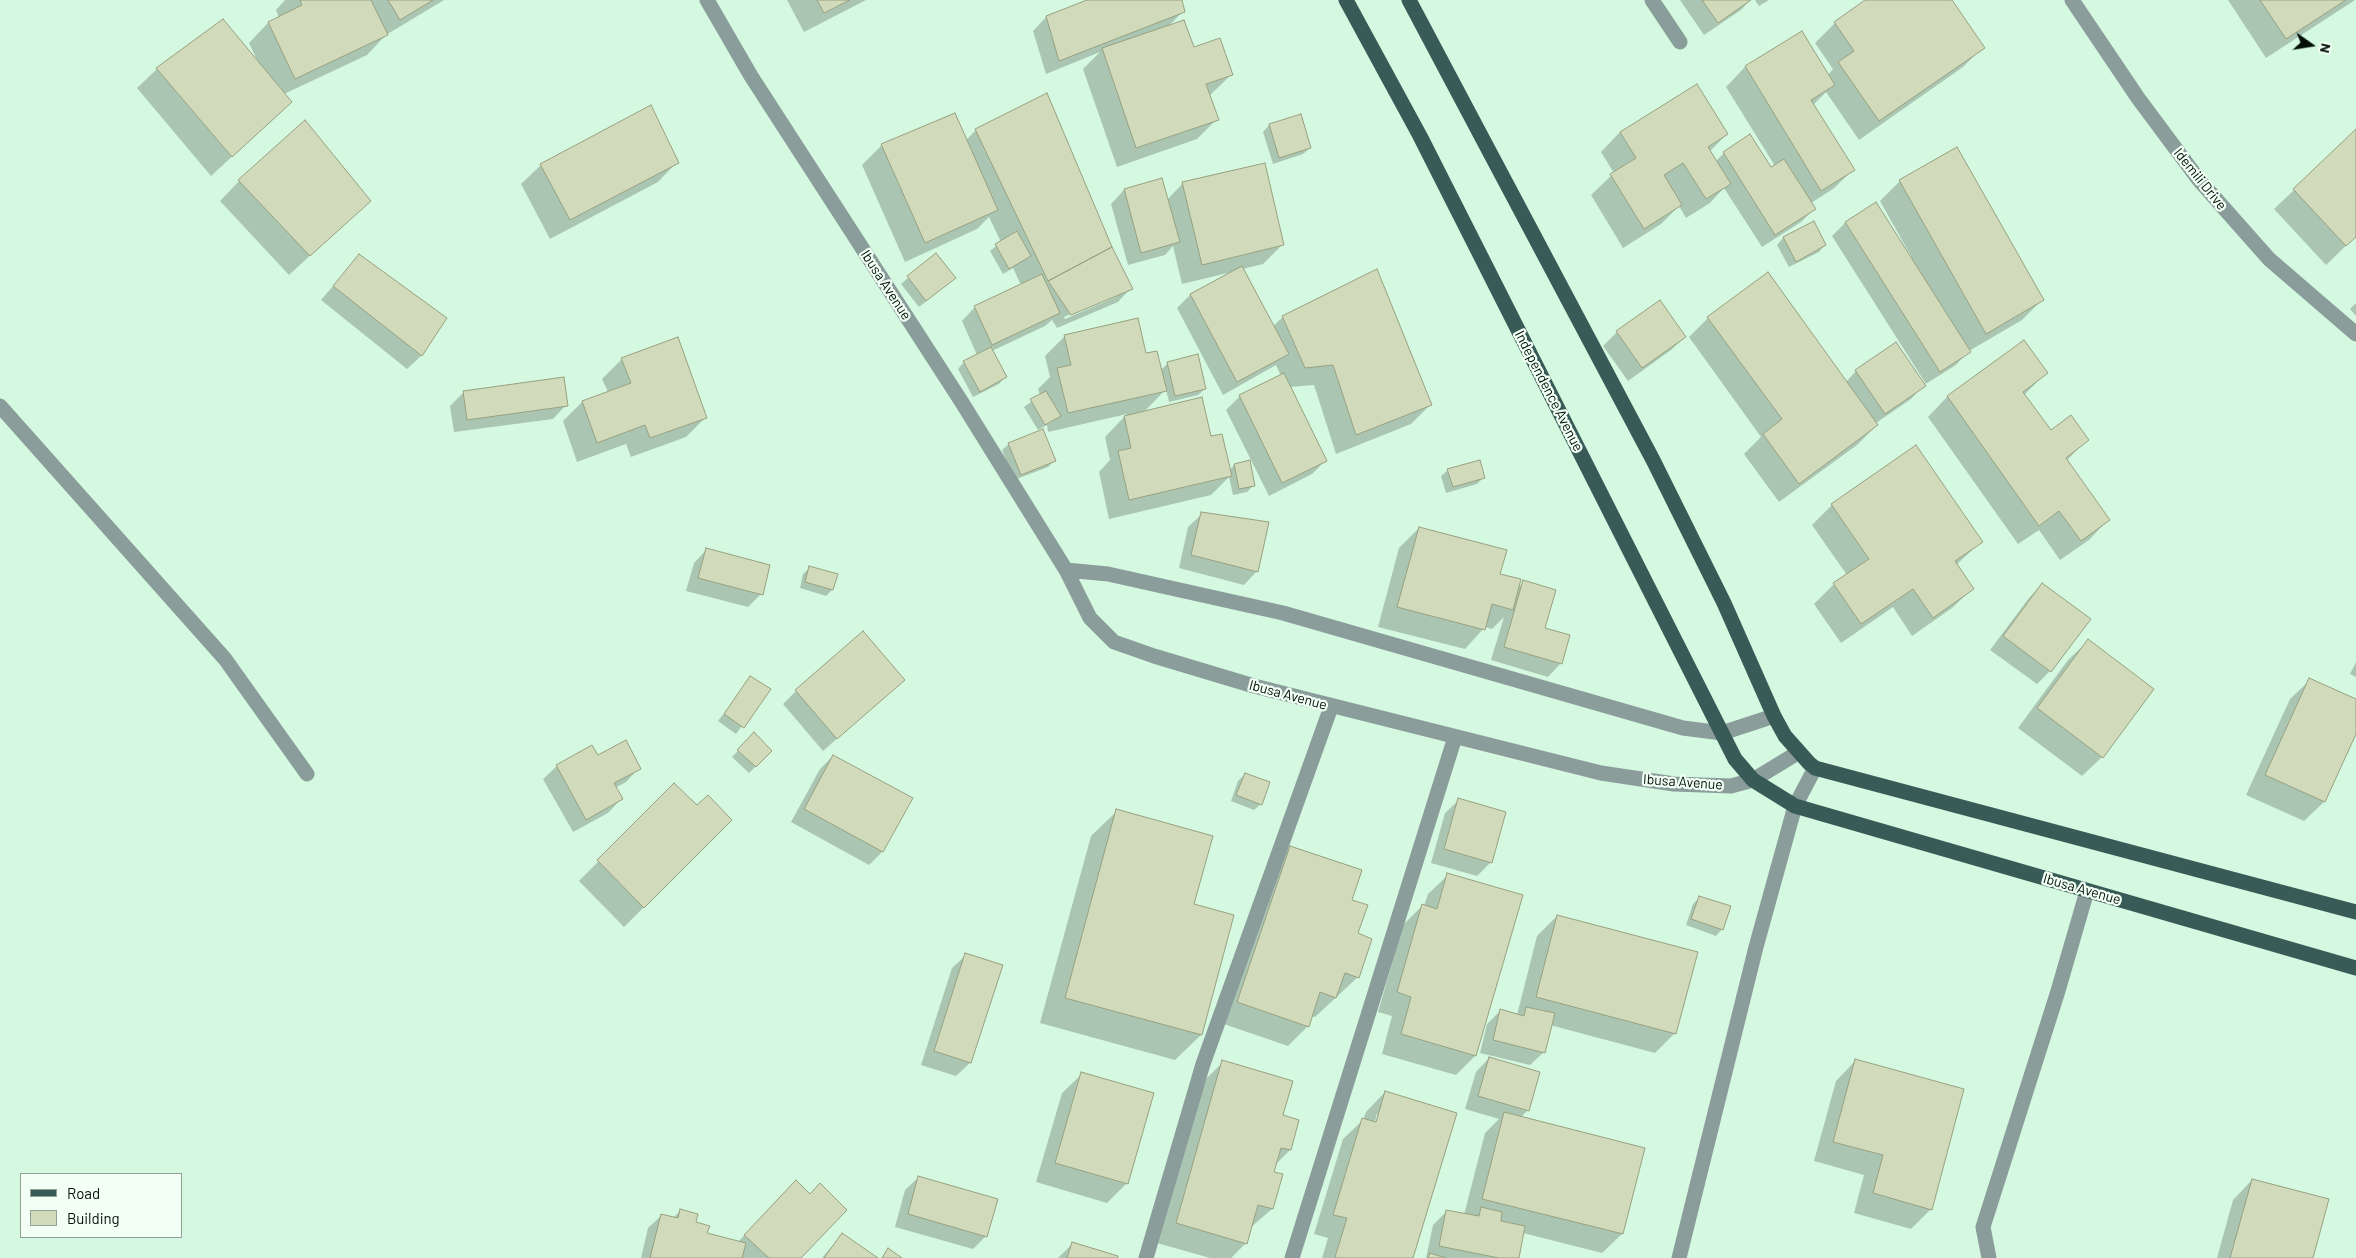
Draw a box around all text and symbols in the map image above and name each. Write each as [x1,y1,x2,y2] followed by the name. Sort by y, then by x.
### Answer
[2286,20,2336,70] north arrow
[2317,42,2335,55] text: N
[2170,145,2230,213] street label: Idemili Drive
[857,247,915,323] street label: Ibusa Avenue
[1511,328,1587,454] street label: Independence Avenue
[1247,677,1329,713] street label: Ibusa Avenue
[1643,771,1723,793] street label: Ibusa Avenue
[2041,870,2123,908] street label: Ibusa Avenue
[20,1173,182,1238] legend
[67,1184,100,1202] text: Road
[67,1209,120,1227] text: Building

